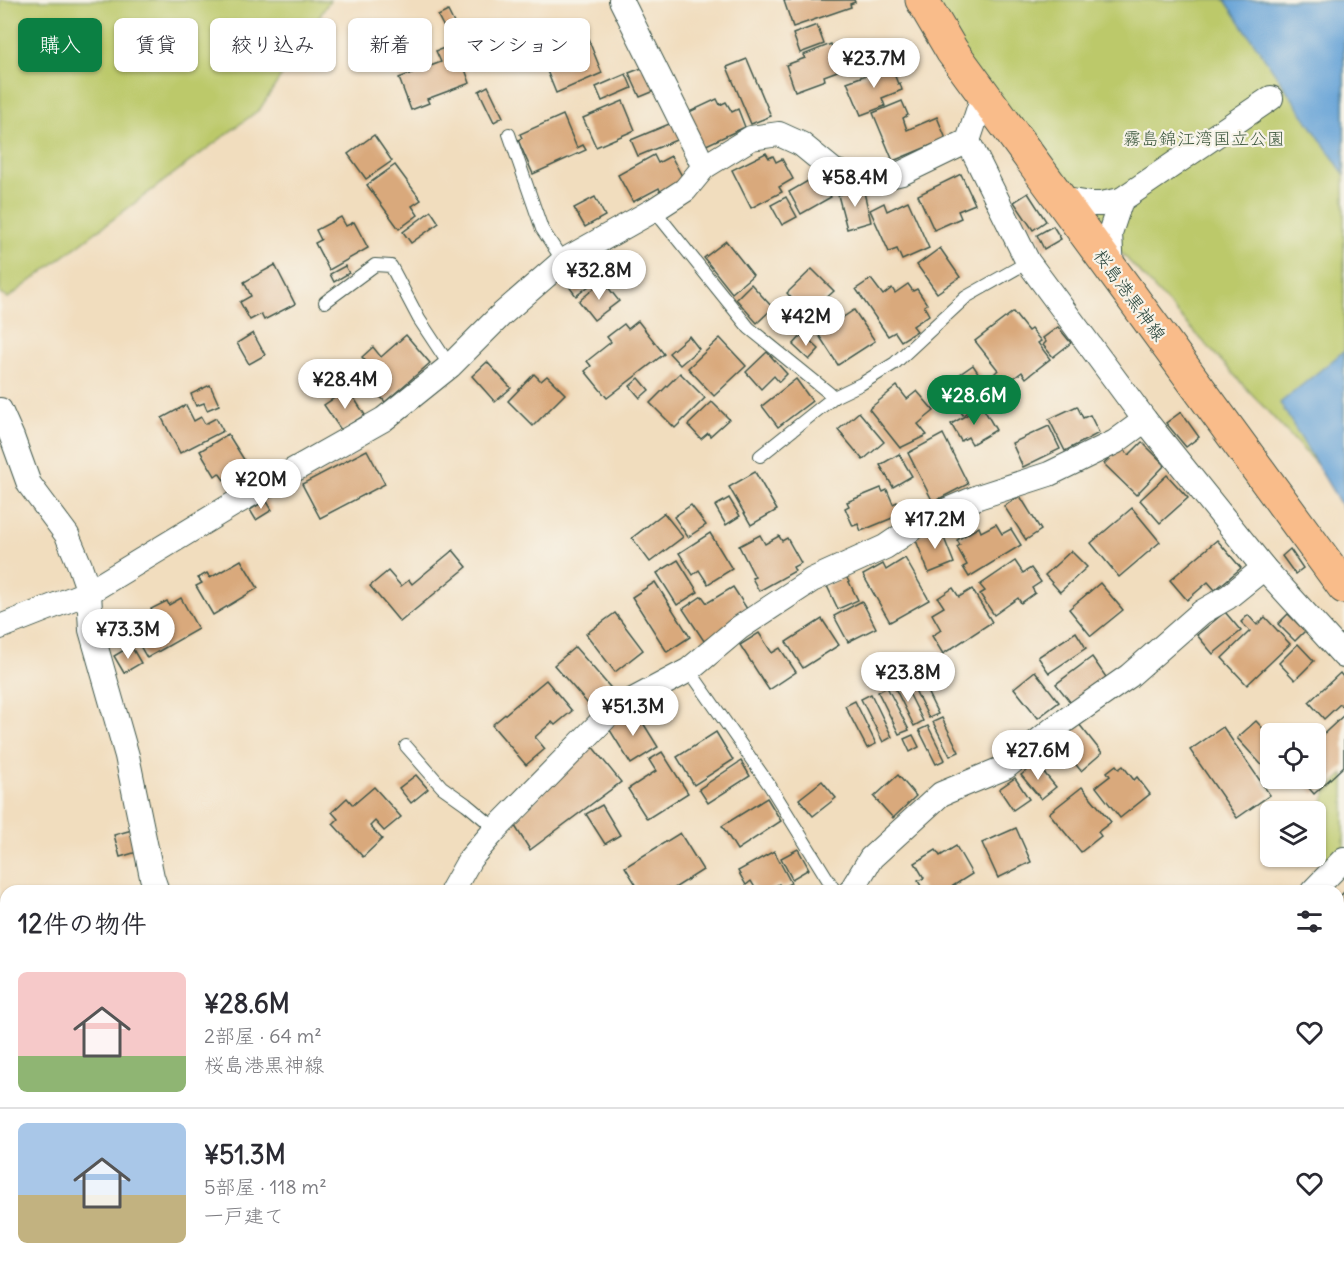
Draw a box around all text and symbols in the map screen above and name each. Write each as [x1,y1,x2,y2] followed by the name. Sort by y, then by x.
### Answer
[18,18,102,72] chip: 購入
[114,18,198,72] chip: 賃貸
[210,18,336,72] chip: 絞り込み
[348,18,432,72] chip: 新着
[444,18,590,72] chip: マンション
[825,38,923,89] pin: ¥23.7M
[842,45,906,70] text: ¥23.7M
[1123,127,1285,150] park label: 霧島錦江湾国立公園
[806,157,904,208] pin: ¥58.4M
[822,164,888,189] text: ¥58.4M
[1089,245,1171,345] street label: 桜島港黒神線
[550,250,648,301] pin: ¥32.8M
[566,257,632,282] text: ¥32.8M
[770,296,842,347] pin: ¥42M
[781,303,831,328] text: ¥42M
[296,359,394,410] pin: ¥28.4M
[312,366,378,391] text: ¥28.4M
[925,375,1023,426] pin: ¥28.6M
[941,382,1007,407] text: ¥28.6M
[225,459,297,510] pin: ¥20M
[235,466,287,491] text: ¥20M
[886,499,984,550] pin: ¥17.2M
[905,506,965,531] text: ¥17.2M
[79,609,177,660] pin: ¥73.3M
[96,616,160,641] text: ¥73.3M
[859,652,957,703] pin: ¥23.8M
[875,659,941,684] text: ¥23.8M
[584,686,682,737] pin: ¥51.3M
[602,693,664,718] text: ¥51.3M
[1260,723,1326,867] map controls
[1260,723,1326,789] button: locate
[989,730,1087,781] pin: ¥27.6M
[1006,737,1070,762] text: ¥27.6M
[1260,801,1326,867] button: layers
[1293,905,1326,938] icon: filters
[18,907,147,940] text: 12件の物件
[204,987,290,1020] text: ¥28.6M
[66,996,138,1068] icon: home
[1293,1016,1326,1049] icon: heart
[204,1023,322,1048] text: 2部屋 · 64 m²
[204,1052,324,1077] text: 桜島港黒神線
[204,1138,286,1171] text: ¥51.3M
[66,1147,138,1219] icon: home
[1293,1167,1326,1200] icon: heart
[204,1174,327,1199] text: 5部屋 · 118 m²
[204,1203,284,1228] text: 一戸建て

